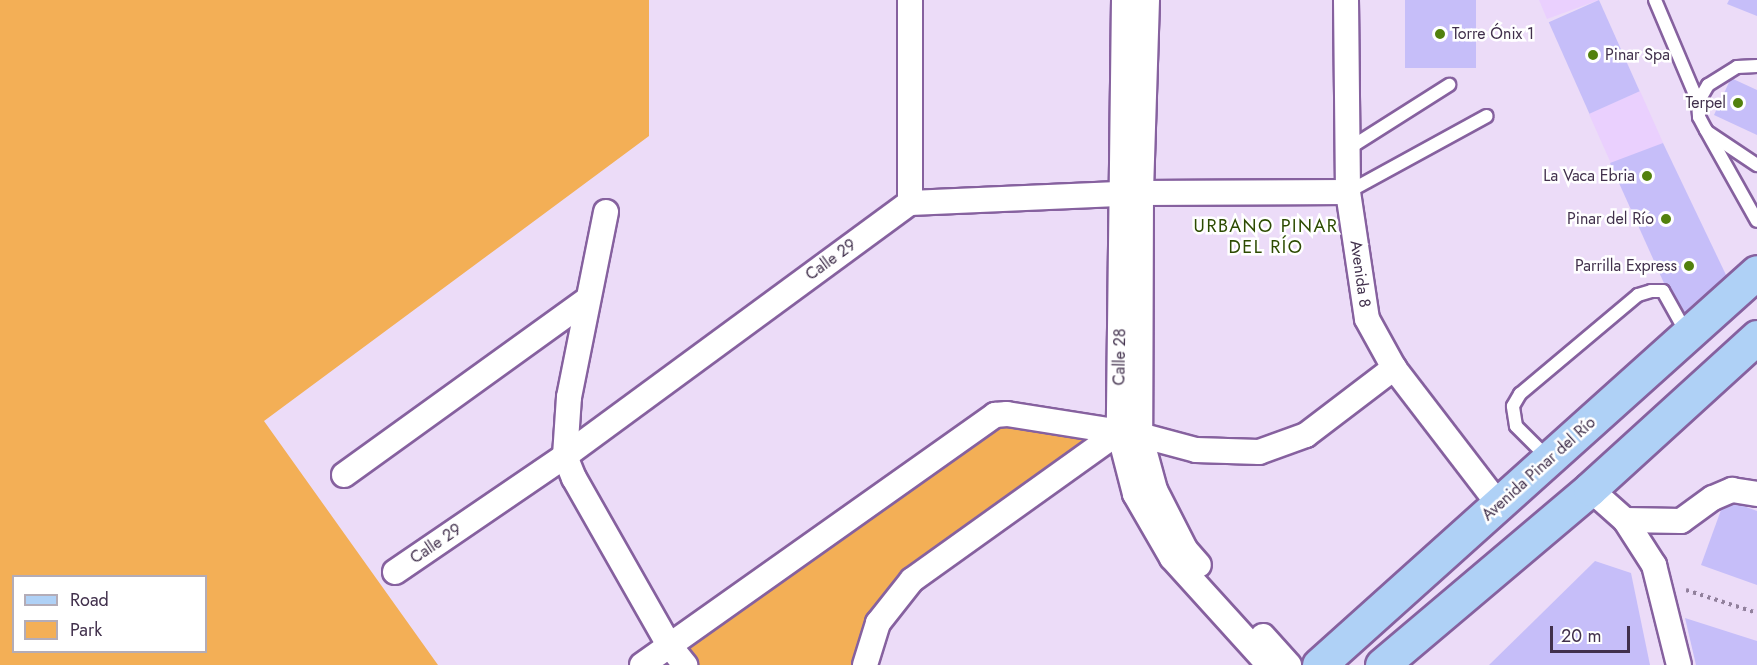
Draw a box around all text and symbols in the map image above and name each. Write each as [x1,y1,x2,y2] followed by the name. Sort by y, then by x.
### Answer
[1452,24,1534,44] place label: Torre Ónix 1
[1433,27,1447,41] marker: Torre Ónix 1
[1605,45,1670,65] place label: Pinar Spa
[1586,48,1600,62] marker: Pinar Spa
[1685,93,1726,113] place label: Terpel
[1731,96,1745,110] marker: Terpel
[1543,166,1635,186] place label: La Vaca Ebria
[1640,169,1654,183] marker: La Vaca Ebria
[1567,209,1654,229] place label: Pinar del Río
[1659,212,1673,226] marker: Pinar del Río
[1194,216,1338,258] district label: URBANO PINAR DEL RÍO
[802,235,860,285] street label: Calle 29
[1346,239,1374,309] street label: Avenida 8
[1575,256,1677,276] place label: Parrilla Express
[1682,259,1696,273] marker: Parrilla Express
[1110,328,1130,386] street label: Calle 28
[1478,413,1600,525] street label: Avenida Pinar del Río
[407,520,465,568] street label: Calle 29
[12,575,207,653] legend
[70,587,109,613] text: Road
[1553,614,1632,652] scale bar
[70,617,102,643] text: Park
[1561,623,1601,649] text: 20 m

